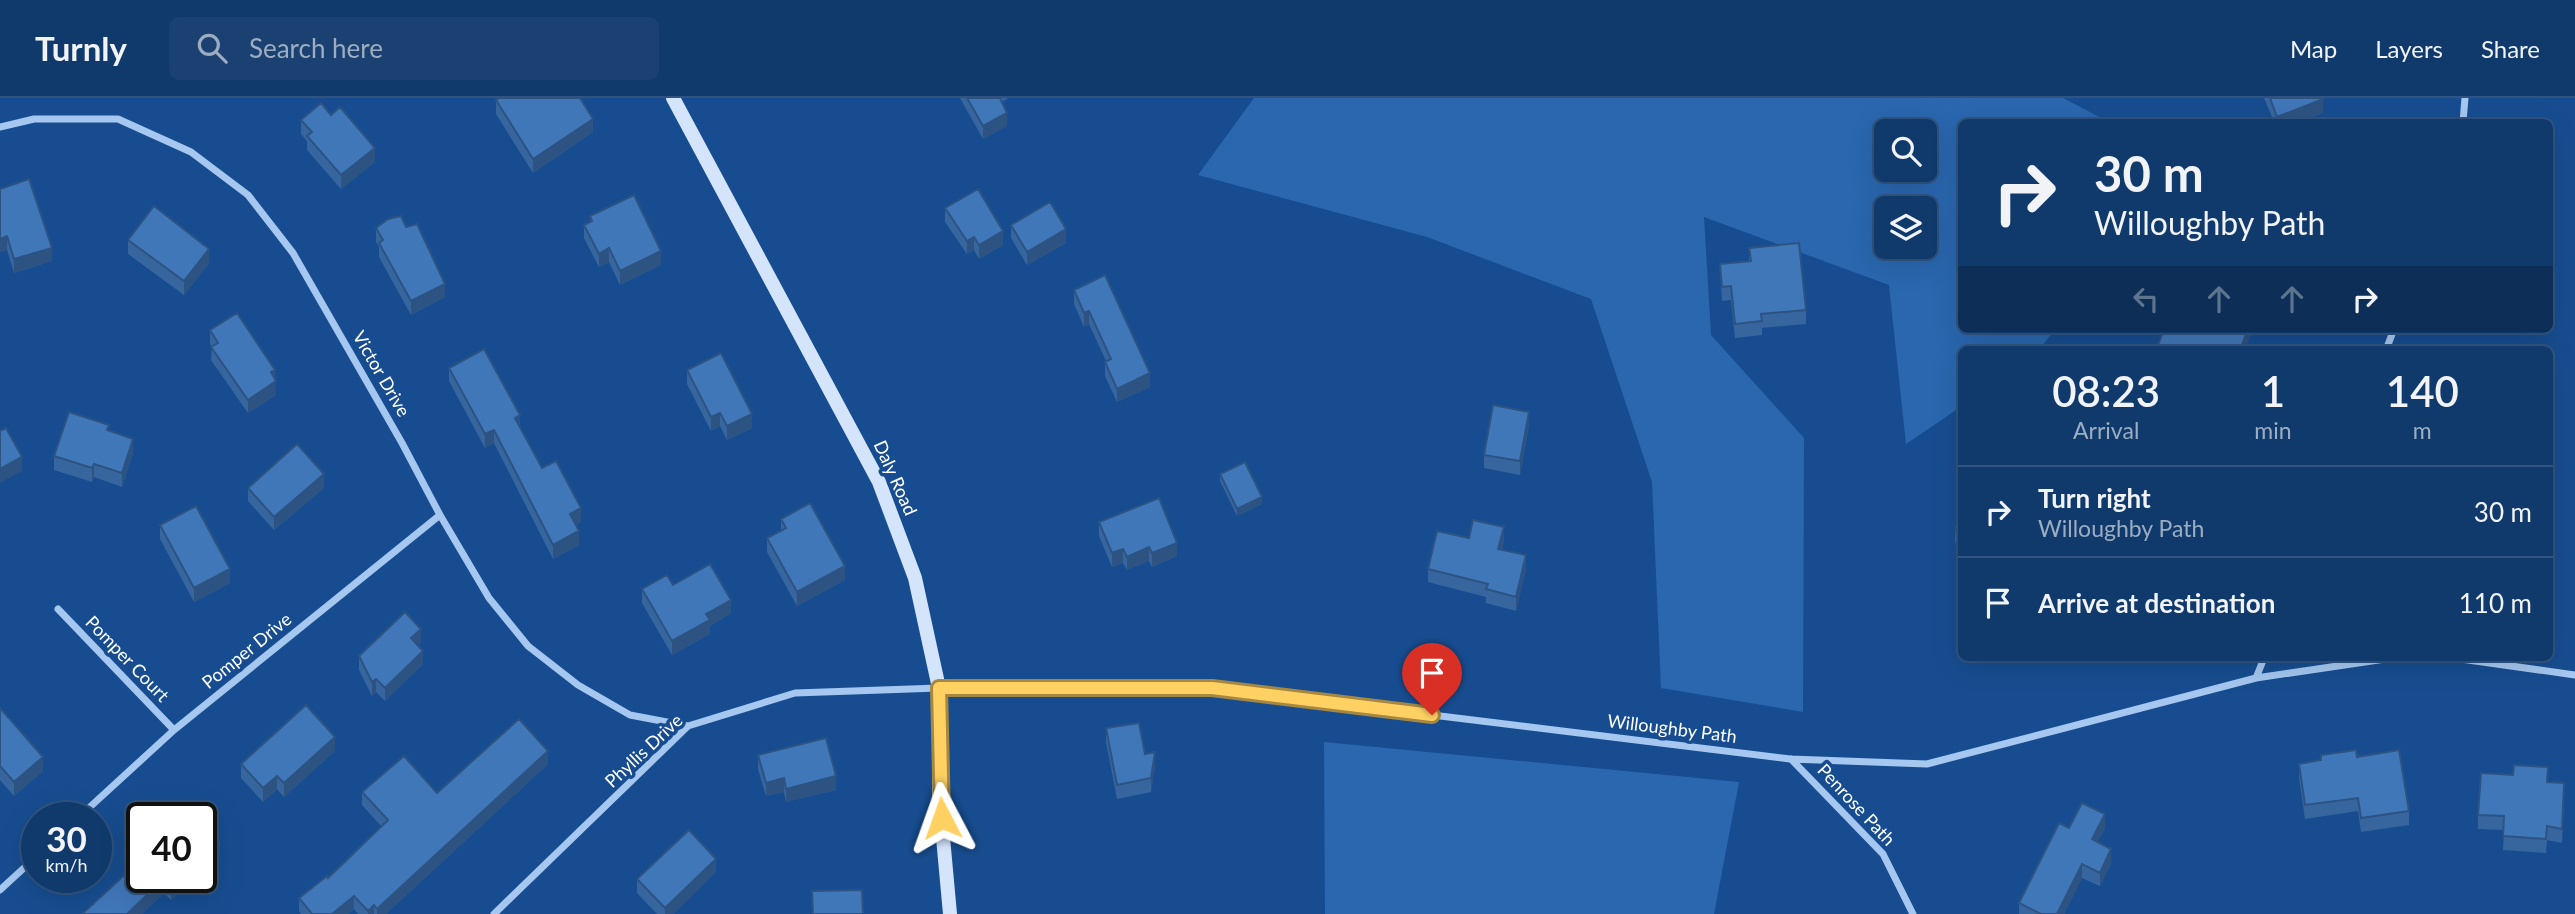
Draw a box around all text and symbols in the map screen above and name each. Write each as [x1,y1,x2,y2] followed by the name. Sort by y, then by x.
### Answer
[169,17,659,80] search box
[35,28,127,68] text: Turnly
[193,29,231,67] icon: search
[249,32,383,64] text: Search here
[2290,34,2337,63] text: Map
[2375,34,2443,63] text: Layers
[2481,34,2540,63] text: Share
[1874,119,1937,259] map controls
[1874,119,1937,182] button: search
[2094,144,2204,202] text: 30 m
[1979,147,2070,238] icon: right
[1874,196,1937,259] button: layers
[2094,203,2325,242] text: Willoughby Path
[2127,280,2165,318] icon: left
[2200,280,2238,318] icon: ahead
[2273,280,2311,318] icon: ahead
[2346,280,2384,318] icon: right
[348,327,415,420] street label: Victor Drive
[2052,366,2160,416] text: 08:23
[2261,366,2285,416] text: 1
[2386,366,2459,416] text: 140
[2073,416,2139,444] text: Arrival
[2254,416,2292,444] text: min
[2413,416,2432,444] text: m
[870,437,922,519] street label: Daly Road
[2038,482,2151,514] text: Turn right
[1979,493,2017,531] icon: right
[2474,496,2532,528] text: 30 m
[2038,514,2204,542] text: Willoughby Path
[1979,584,2017,622] icon: arrive
[2038,587,2275,619] text: Arrive at destination
[2459,587,2532,619] text: 110 m
[197,607,296,693] street label: Pomper Drive
[81,611,174,706] street label: Pomper Court
[1402,643,1462,715] pin
[1413,654,1451,692] icon: arrive
[600,709,687,792] street label: Phyllis Drive
[1606,709,1738,747] street label: Willoughby Path
[1813,759,1900,850] street label: Penrose Path
[905,781,979,855] position arrow
[126,802,217,893] speed limit sign: 40
[46,817,87,859] text: 30
[45,854,88,876] text: km/h

